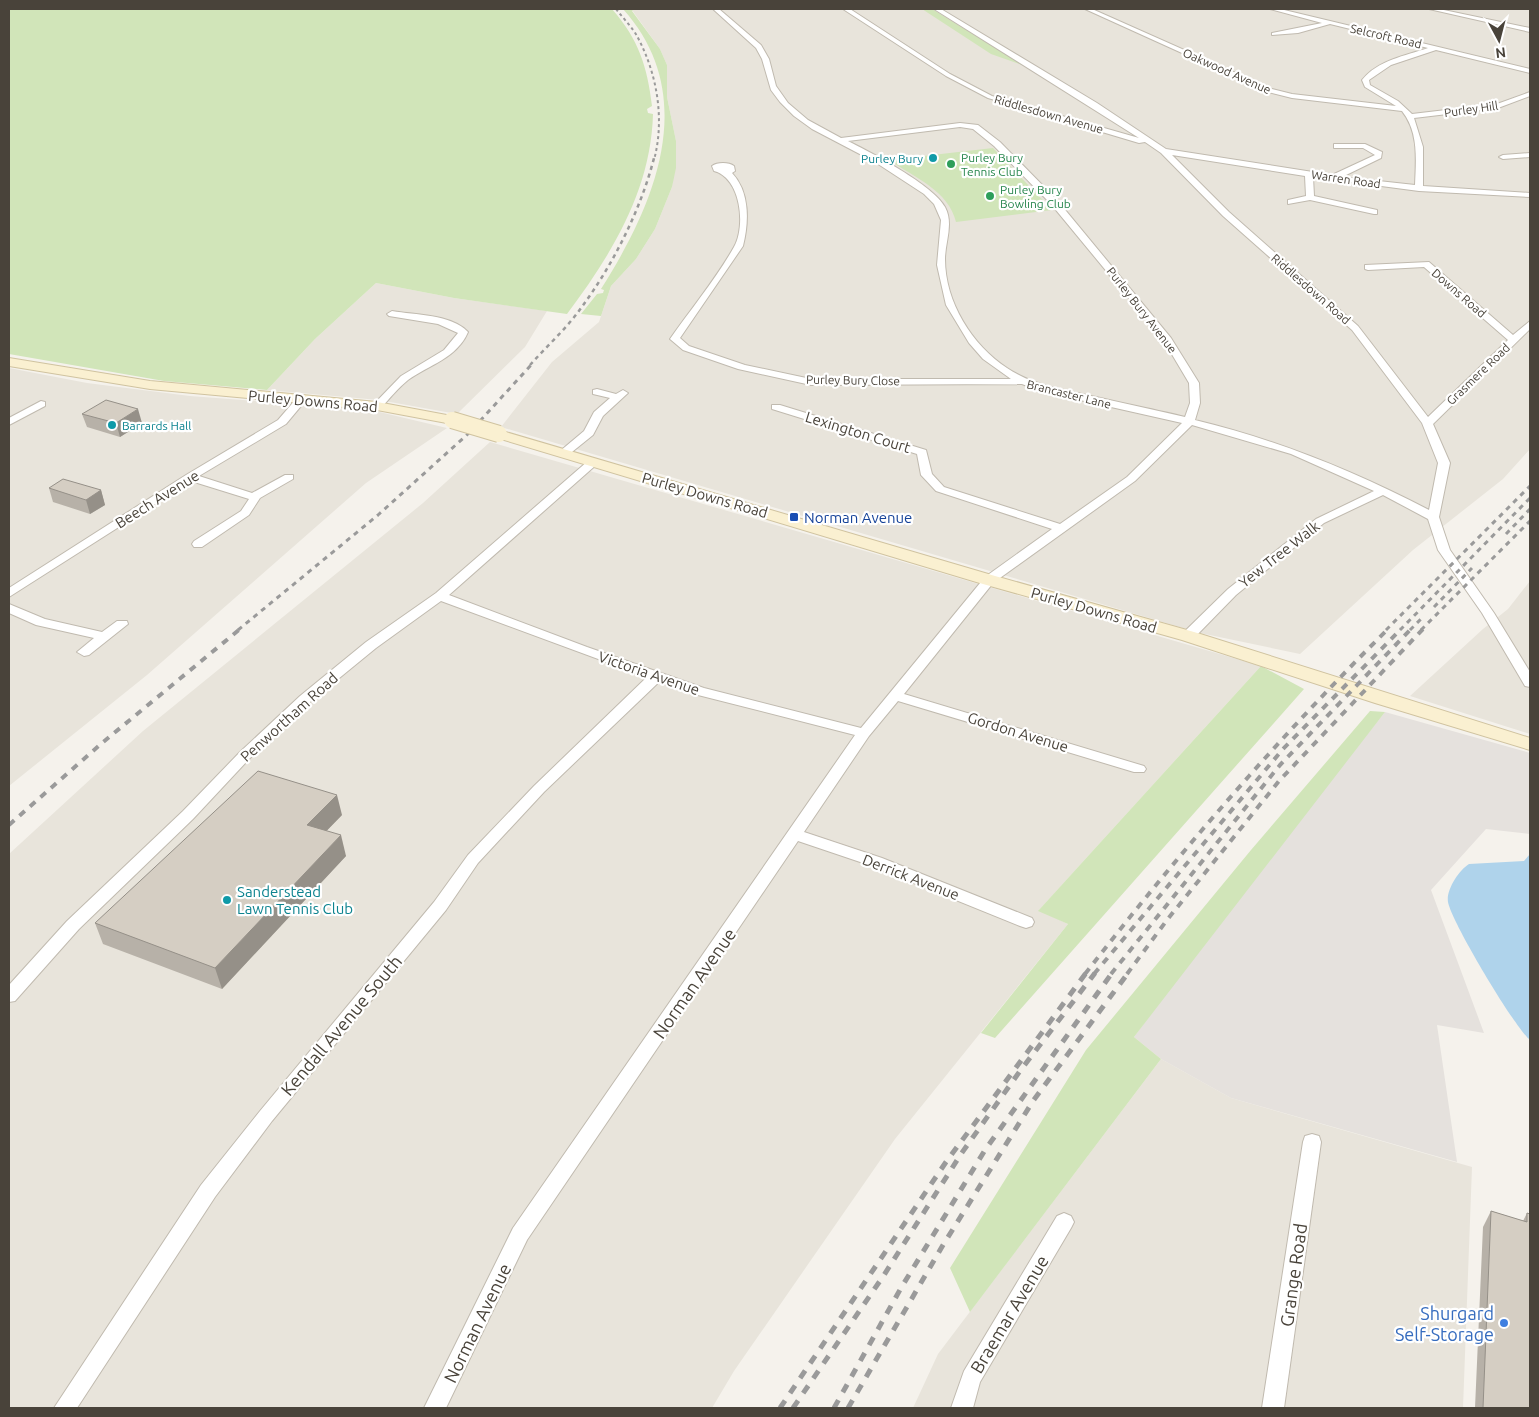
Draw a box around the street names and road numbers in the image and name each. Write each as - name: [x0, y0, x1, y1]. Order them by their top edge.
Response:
- street label: Selcroft Road: [1349, 21, 1423, 51]
- street label: Oakwood Avenue: [1181, 46, 1273, 96]
- street label: Riddlesdown Avenue: [993, 92, 1105, 136]
- street label: Purley Hill: [1443, 99, 1499, 119]
- street label: Warren Road: [1310, 168, 1382, 190]
- street label: Riddlesdown Road: [1269, 251, 1353, 327]
- street label: Purley Bury Avenue: [1105, 265, 1179, 355]
- street label: Downs Road: [1429, 266, 1489, 320]
- street label: Grasmere Road: [1444, 341, 1512, 407]
- street label: Purley Bury Close: [806, 373, 900, 387]
- street label: Brancaster Lane: [1025, 377, 1113, 411]
- street label: Purley Downs Road: [247, 387, 379, 415]
- street label: Lexington Court: [803, 408, 913, 456]
- street label: Beech Avenue: [112, 466, 202, 532]
- street label: Purley Downs Road: [640, 469, 770, 521]
- street label: Yew Tree Walk: [1235, 517, 1323, 591]
- street label: Purley Downs Road: [1029, 584, 1159, 636]
- street label: Victoria Avenue: [596, 648, 702, 698]
- street label: Penwortham Road: [237, 669, 341, 765]
- street label: Gordon Avenue: [966, 709, 1070, 755]
- street label: Derrick Avenue: [860, 851, 962, 903]
- street label: Norman Avenue: [649, 924, 739, 1042]
- street label: Kendall Avenue South: [277, 951, 405, 1099]
- street label: Grange Road: [1276, 1222, 1310, 1328]
- street label: Braemar Avenue: [966, 1252, 1052, 1376]
- street label: Norman Avenue: [440, 1260, 514, 1386]

